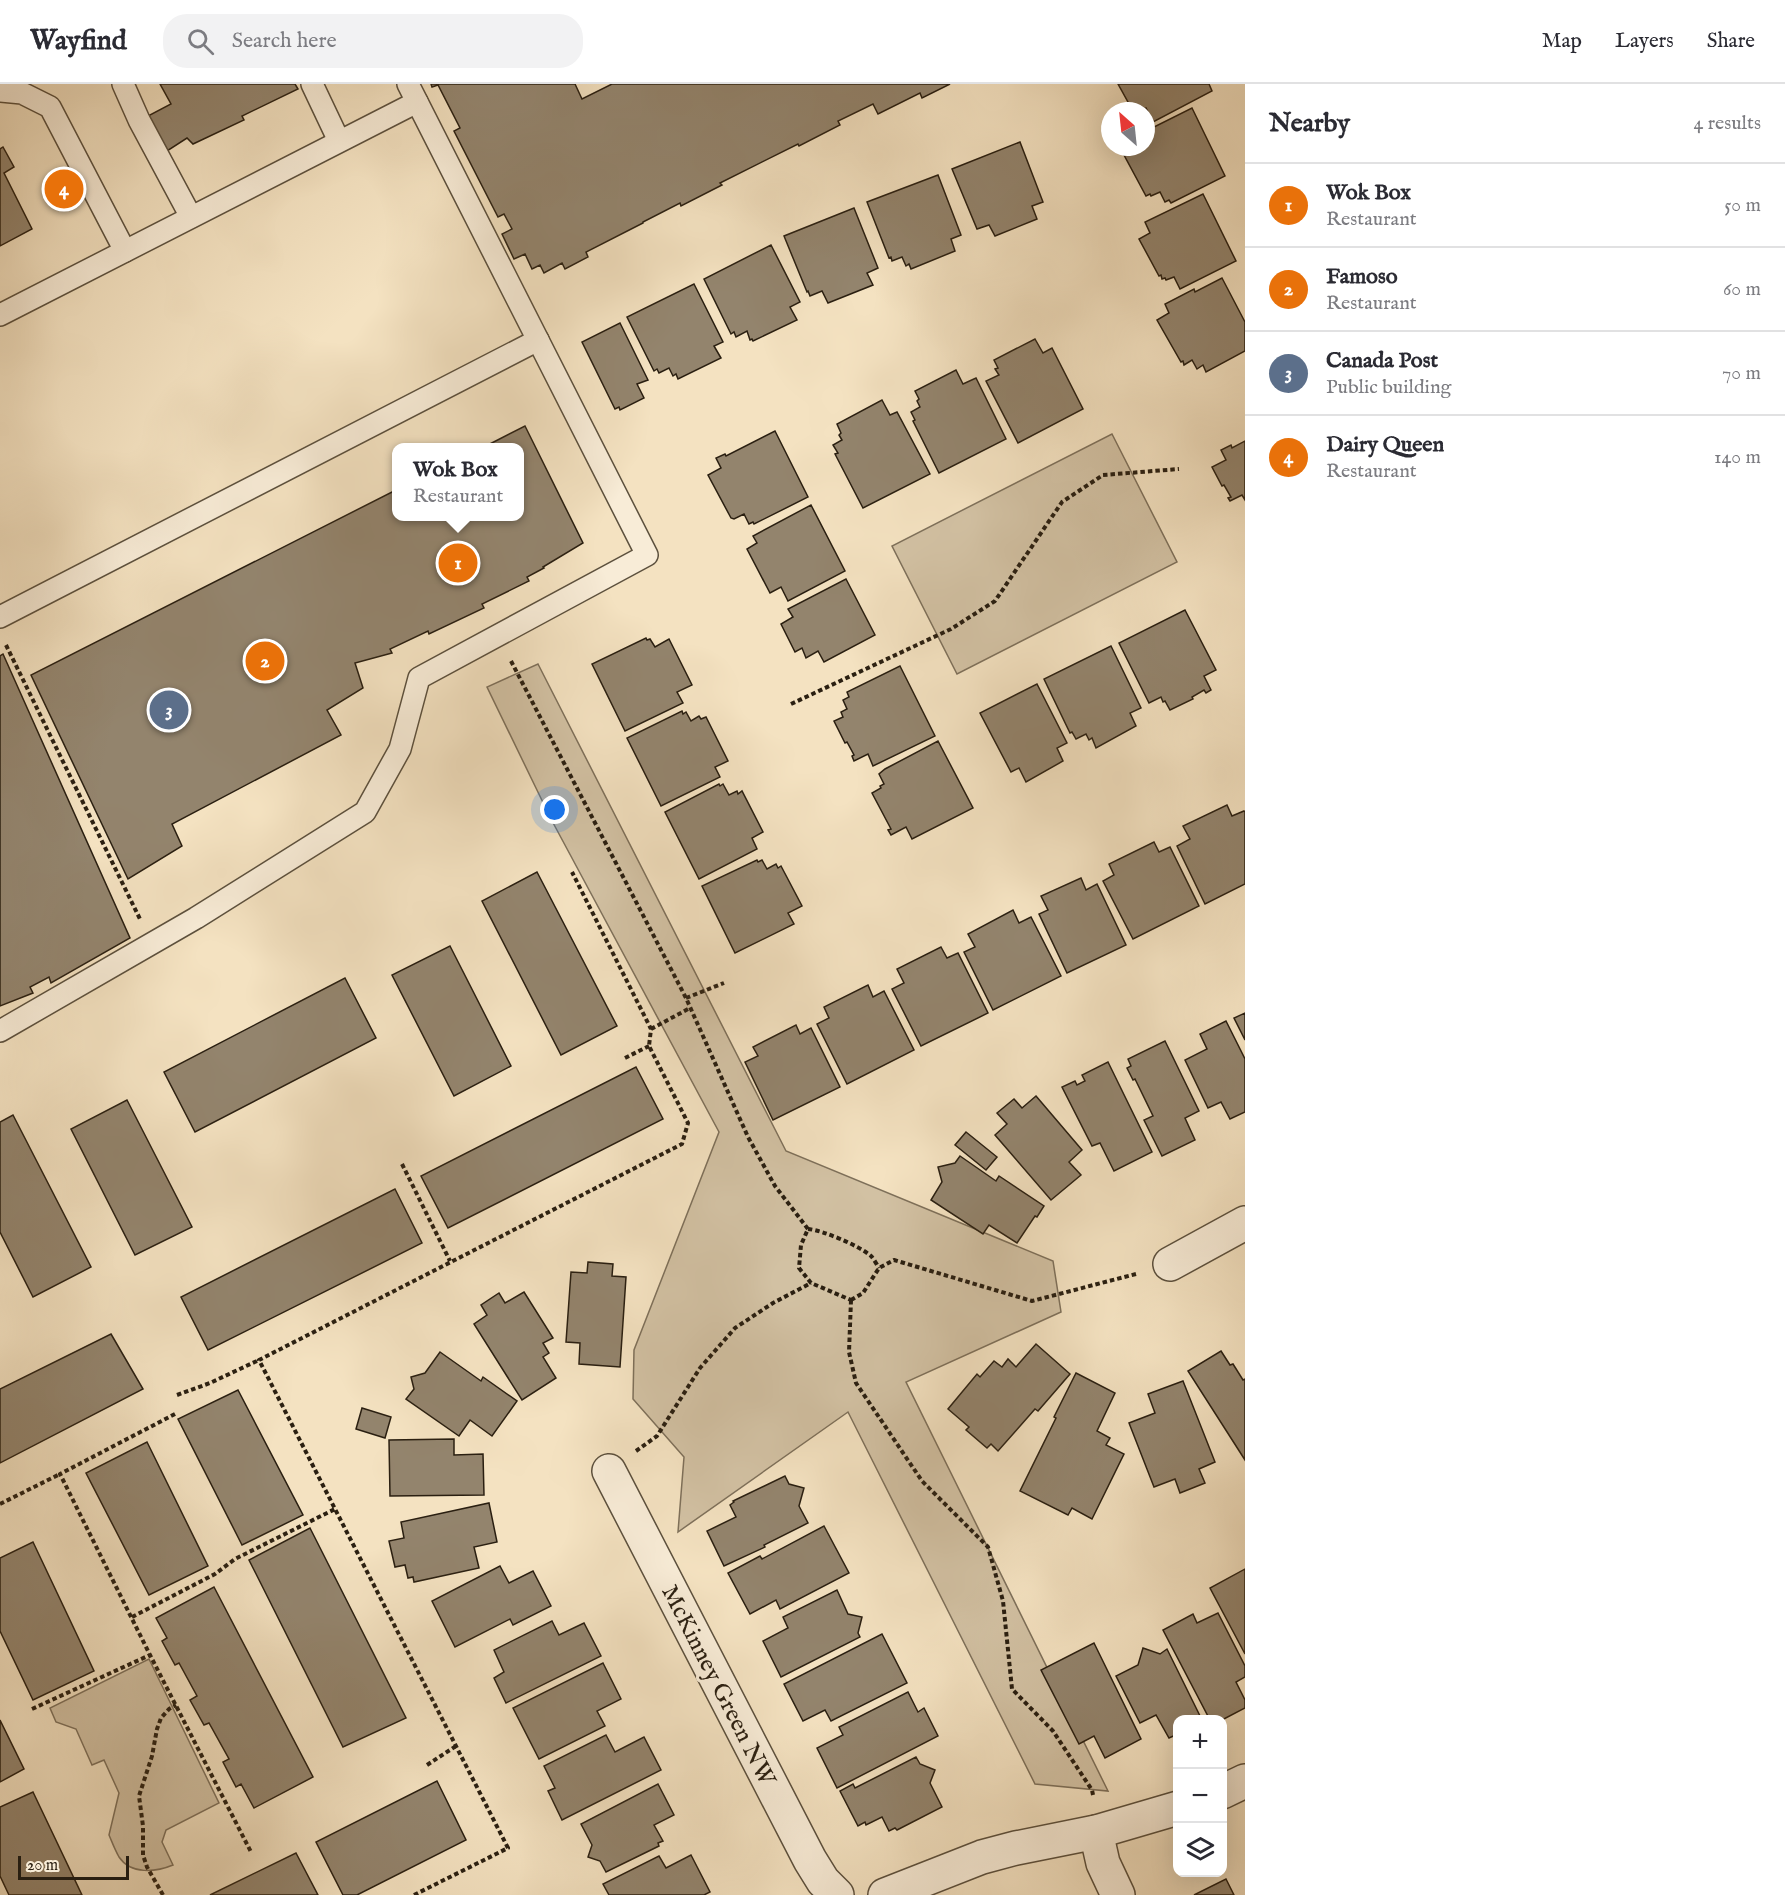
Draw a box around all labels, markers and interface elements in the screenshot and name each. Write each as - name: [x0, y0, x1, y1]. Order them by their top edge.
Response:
- search box: [163, 14, 583, 68]
- text: Wayfind: [30, 24, 127, 59]
- icon: search: [184, 25, 217, 58]
- text: Search here: [232, 27, 337, 55]
- text: Map: [1542, 28, 1582, 55]
- text: Layers: [1615, 28, 1674, 55]
- text: Share: [1707, 28, 1755, 55]
- north arrow: [1101, 102, 1155, 156]
- text: Nearby: [1269, 107, 1350, 140]
- text: 4 results: [1694, 111, 1761, 136]
- pin: 4: [44, 166, 84, 212]
- text: Wok Box: [1326, 179, 1411, 207]
- text: 1: [1285, 193, 1292, 218]
- text: 50 m: [1724, 193, 1761, 218]
- text: Restaurant: [1326, 207, 1417, 232]
- text: Famoso: [1326, 263, 1398, 291]
- text: 2: [1284, 277, 1293, 302]
- text: 60 m: [1723, 277, 1761, 302]
- text: Restaurant: [1326, 291, 1417, 316]
- text: Canada Post: [1326, 347, 1438, 375]
- text: 3: [1285, 361, 1292, 386]
- text: 70 m: [1722, 361, 1761, 386]
- text: Public building: [1326, 375, 1451, 400]
- text: Dairy Queen: [1326, 431, 1444, 459]
- popup: [392, 443, 524, 521]
- text: 4: [1284, 445, 1293, 470]
- text: 140 m: [1714, 445, 1761, 470]
- text: Wok Box: [413, 456, 498, 484]
- text: Restaurant: [1326, 459, 1417, 484]
- text: Restaurant: [413, 484, 503, 509]
- pin: 1: [438, 540, 478, 586]
- pin: 2: [246, 638, 284, 684]
- pin: 3: [150, 688, 188, 732]
- your location: [540, 795, 569, 824]
- street label: McKinney Green NW: [654, 1580, 782, 1792]
- map controls: [1173, 1715, 1227, 1877]
- button: +: [1173, 1715, 1227, 1769]
- button: −: [1173, 1769, 1227, 1823]
- button: layers: [1173, 1823, 1227, 1877]
- scale bar: [18, 1853, 129, 1880]
- text: 20 m: [27, 1856, 58, 1876]

